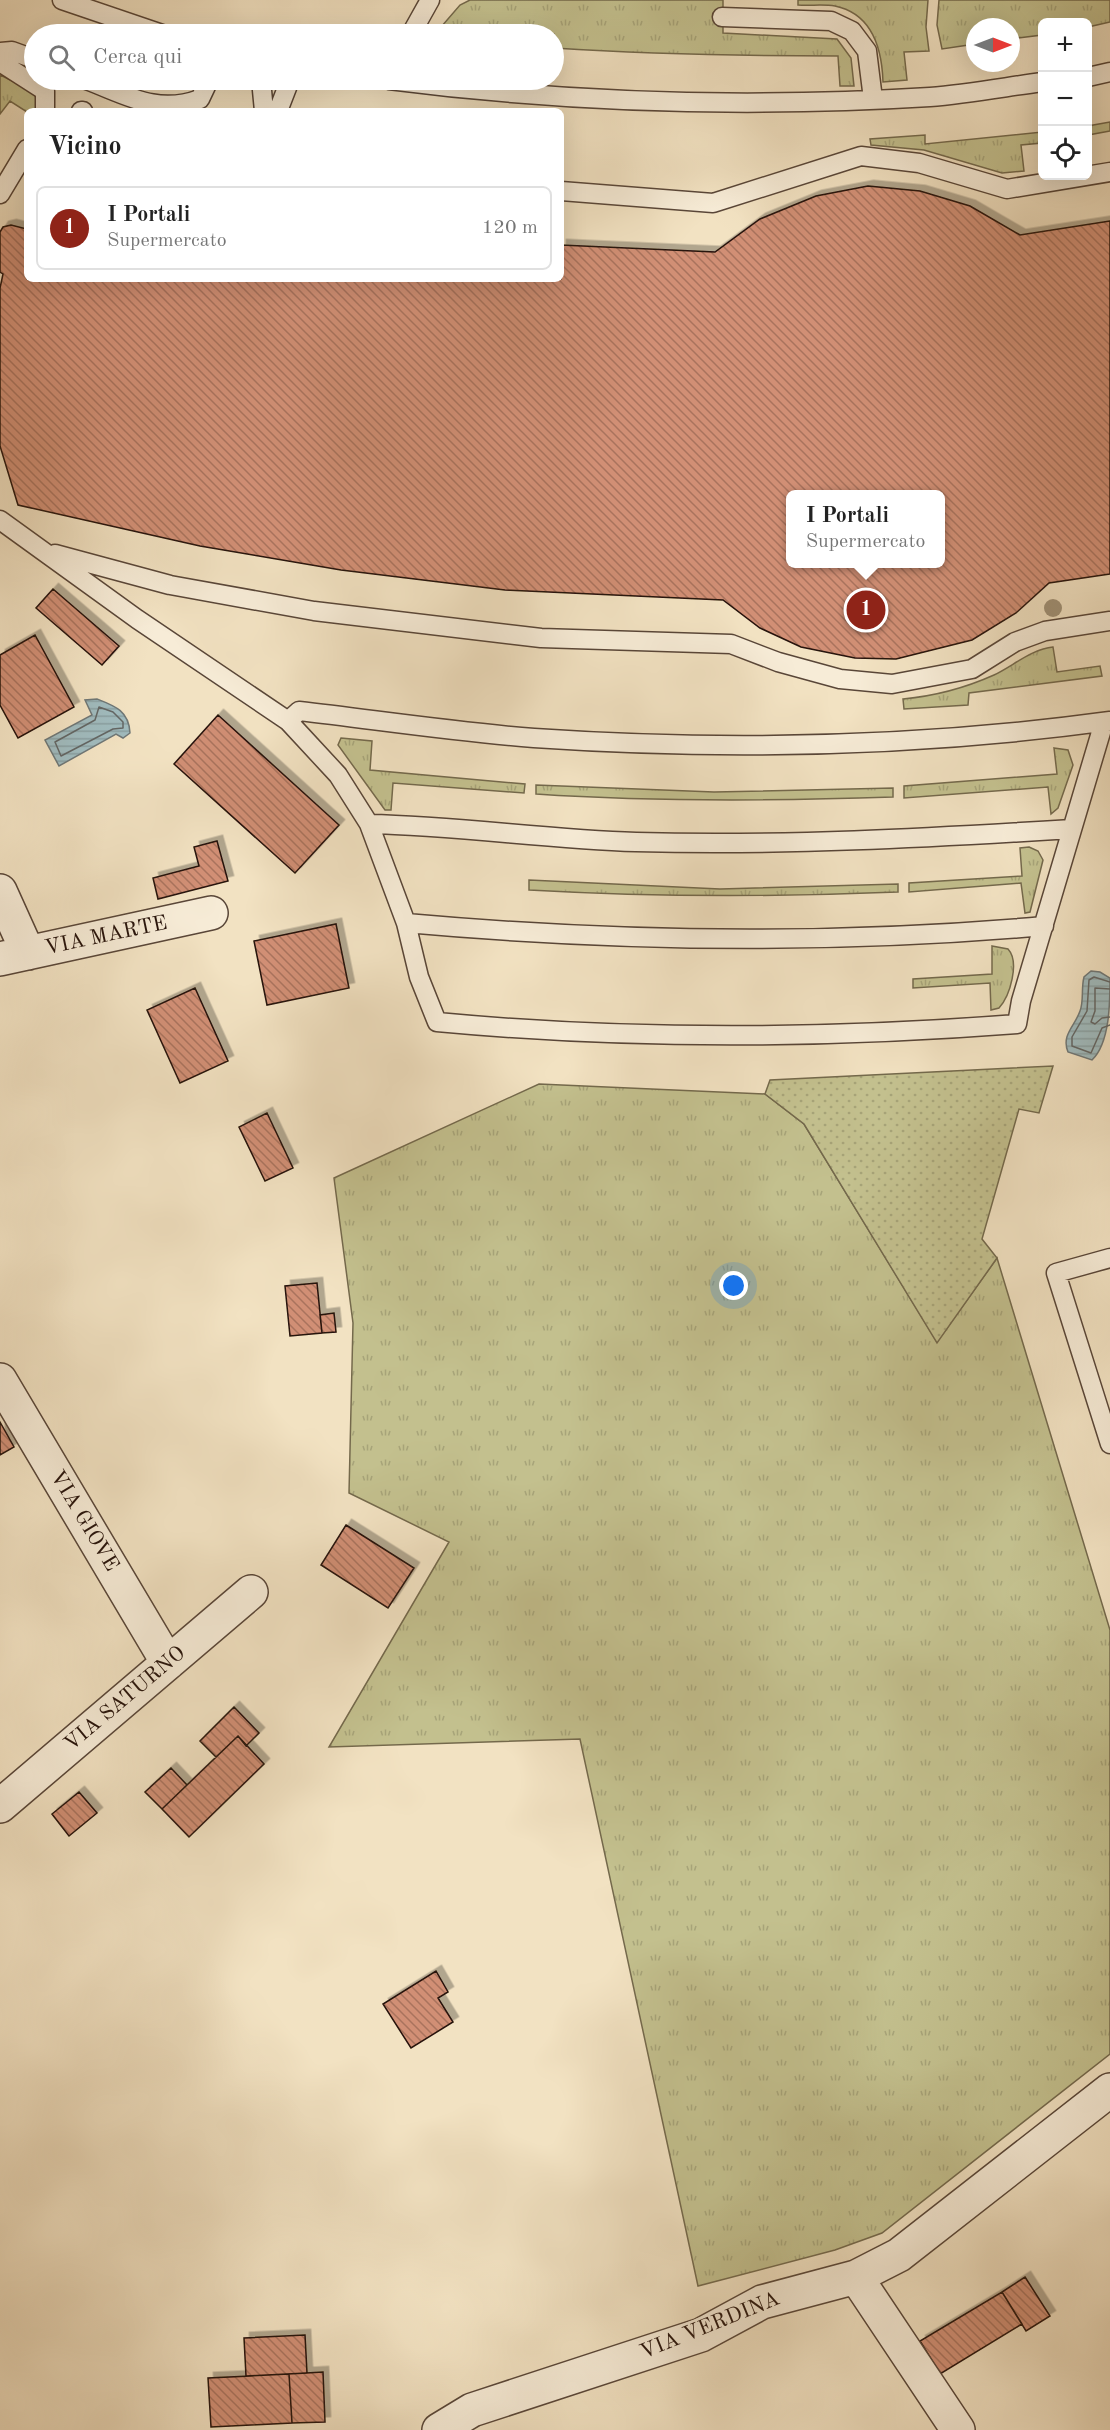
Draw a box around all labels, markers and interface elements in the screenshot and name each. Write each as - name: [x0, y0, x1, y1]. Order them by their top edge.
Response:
- north arrow: [966, 18, 1020, 72]
- map controls: [1038, 18, 1092, 180]
- button: +: [1038, 18, 1092, 72]
- search box: [24, 24, 564, 90]
- icon: search: [45, 41, 78, 74]
- text: Cerca qui: [93, 46, 182, 68]
- button: −: [1038, 72, 1092, 126]
- button: locate: [1038, 126, 1092, 180]
- text: Vicino: [48, 134, 122, 160]
- text: I Portali: [107, 204, 190, 226]
- text: 1: [64, 218, 75, 238]
- text: 120 m: [482, 218, 538, 238]
- text: Supermercato: [107, 231, 227, 251]
- popup: [786, 490, 945, 568]
- text: I Portali: [806, 505, 889, 527]
- text: Supermercato: [806, 532, 925, 552]
- pin: 1: [846, 588, 886, 632]
- street label: VIA MARTE: [43, 913, 169, 959]
- your location: [719, 1271, 748, 1300]
- street label: VIA GIOVE: [46, 1467, 122, 1575]
- street label: VIA SATURNO: [61, 1643, 189, 1755]
- street label: VIA VERDINA: [637, 2288, 783, 2364]

